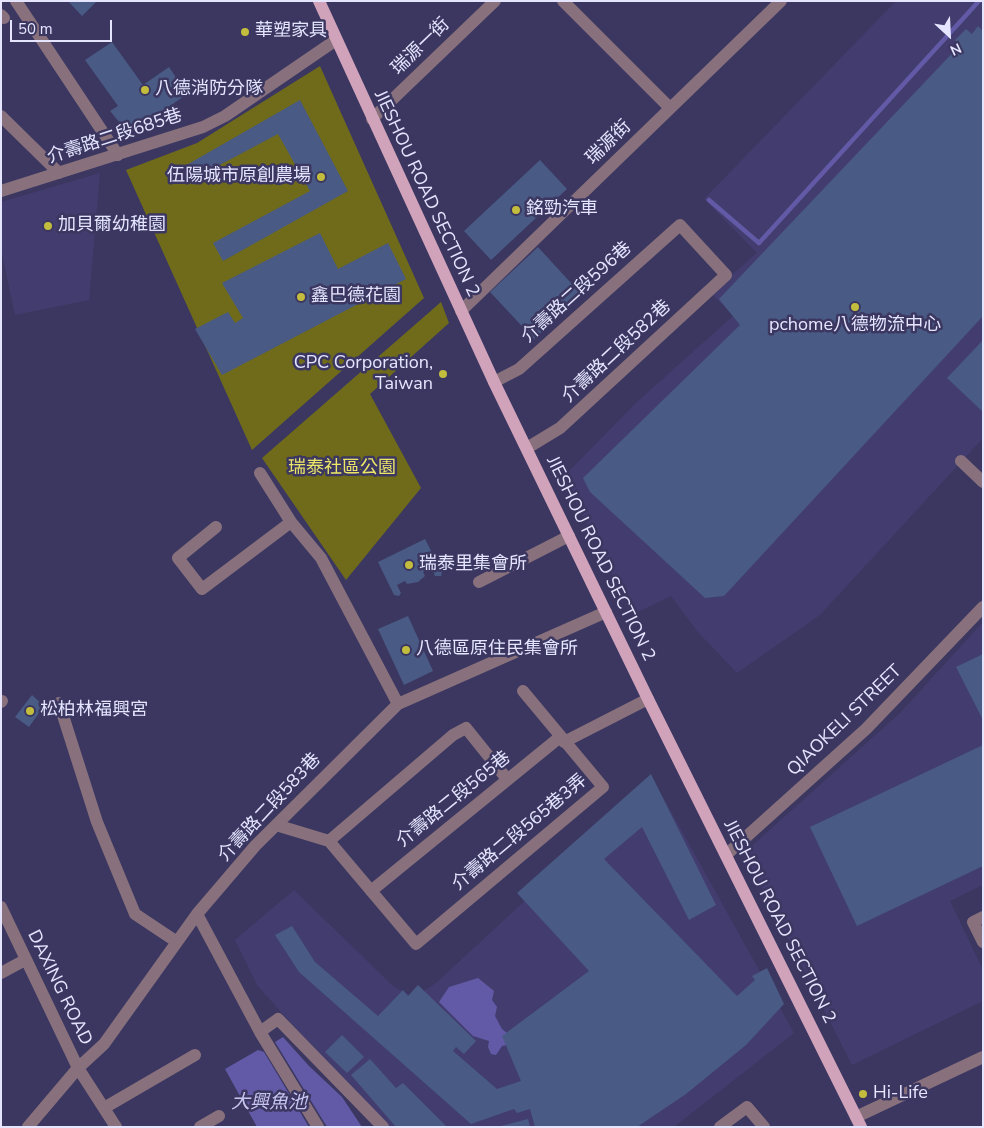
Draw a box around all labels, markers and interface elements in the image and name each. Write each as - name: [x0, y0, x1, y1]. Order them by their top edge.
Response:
- scale bar: [12, 10, 115, 42]
- north arrow: [924, 10, 974, 60]
- street label: 瑞源一街: [388, 14, 454, 80]
- text: 50 m: [18, 19, 53, 39]
- place label: 華塑家具: [255, 21, 327, 43]
- marker: 華塑家具: [239, 26, 251, 38]
- text: N: [947, 38, 964, 60]
- place label: 八德消防分隊: [155, 79, 263, 101]
- marker: 八德消防分隊: [139, 84, 151, 96]
- street label: JIESHOU ROAD SECTION 2: [369, 87, 483, 301]
- street label: 介壽路二段685巷: [45, 105, 185, 169]
- street label: 瑞源街: [582, 116, 636, 170]
- place label: 伍陽城市原創農場: [167, 166, 311, 188]
- marker: 伍陽城市原創農場: [315, 171, 327, 183]
- place label: 銘勁汽車: [526, 199, 598, 221]
- marker: 銘勁汽車: [510, 204, 522, 216]
- place label: 加貝爾幼稚園: [58, 215, 166, 237]
- marker: 加貝爾幼稚園: [42, 220, 54, 232]
- street label: 介壽路二段596巷: [518, 238, 636, 348]
- place label: 鑫巴德花園: [311, 286, 401, 308]
- marker: 鑫巴德花園: [295, 291, 307, 303]
- street label: 介壽路二段582巷: [558, 296, 676, 408]
- marker: pchome八德物流中心: [849, 301, 861, 313]
- place label: pchome八德物流中心: [769, 315, 941, 337]
- place label: CPC Corporation, Taiwan: [294, 353, 433, 396]
- marker: CPC Corporation, Taiwan: [437, 368, 449, 380]
- street label: JIESHOU ROAD SECTION 2: [541, 453, 659, 665]
- park label: 瑞泰社區公園: [288, 458, 396, 480]
- place label: 瑞泰里集會所: [419, 554, 527, 576]
- marker: 瑞泰里集會所: [403, 559, 415, 571]
- place label: 八德區原住民集會所: [416, 639, 578, 661]
- marker: 八德區原住民集會所: [400, 644, 412, 656]
- street label: QIAOKELI STREET: [783, 661, 907, 781]
- place label: 松柏林福興宮: [40, 700, 148, 722]
- marker: 松柏林福興宮: [24, 705, 36, 717]
- street label: 介壽路二段565巷: [393, 747, 515, 853]
- street label: 介壽路二段583巷: [214, 749, 326, 867]
- street label: 介壽路二段565巷3弄: [448, 770, 592, 896]
- street label: JIESHOU ROAD SECTION 2: [718, 817, 840, 1027]
- street label: DAXING ROAD: [22, 927, 96, 1049]
- place label: Hi-Life: [873, 1083, 928, 1105]
- marker: Hi-Life: [857, 1088, 869, 1100]
- water label: 大興魚池: [231, 1092, 307, 1114]

